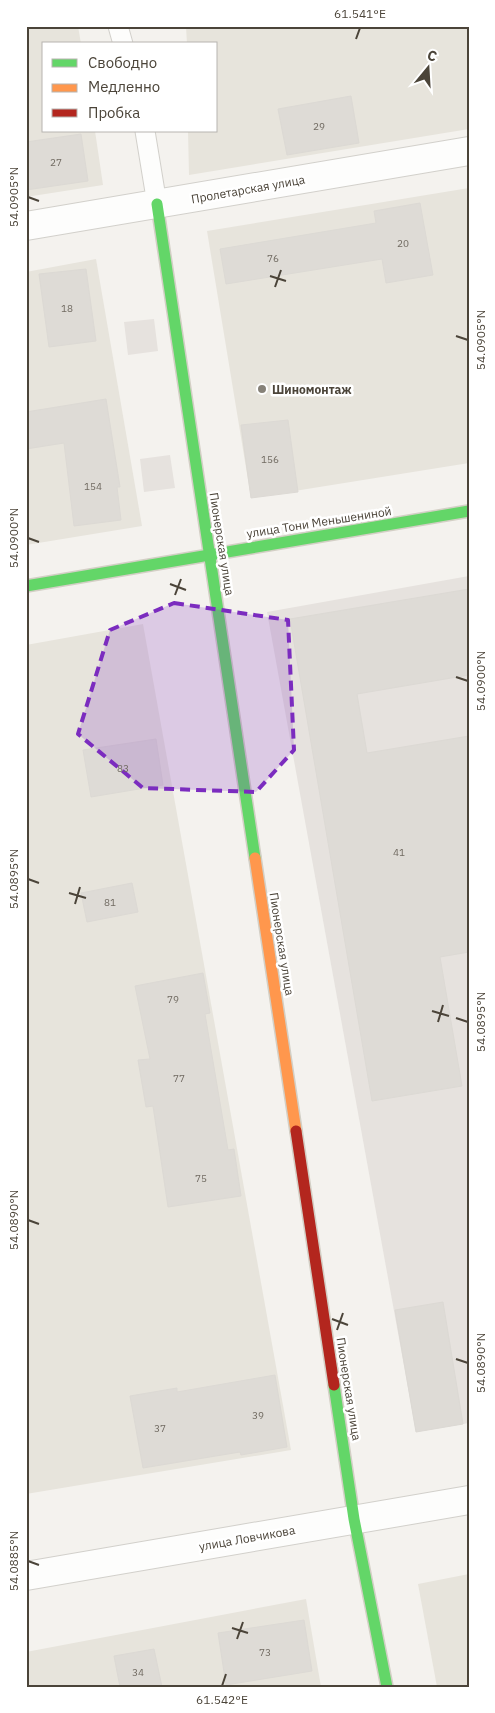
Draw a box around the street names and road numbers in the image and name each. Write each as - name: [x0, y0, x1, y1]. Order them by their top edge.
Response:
- street label: Пролетарская улица: [190, 171, 307, 206]
- street label: Пионерская улица: [206, 491, 238, 597]
- street label: улица Тони Меньшениной: [245, 503, 393, 541]
- street label: Пионерская улица: [266, 891, 298, 997]
- street label: Пионерская улица: [333, 1336, 365, 1442]
- street label: улица Ловчикова: [198, 1522, 297, 1554]

